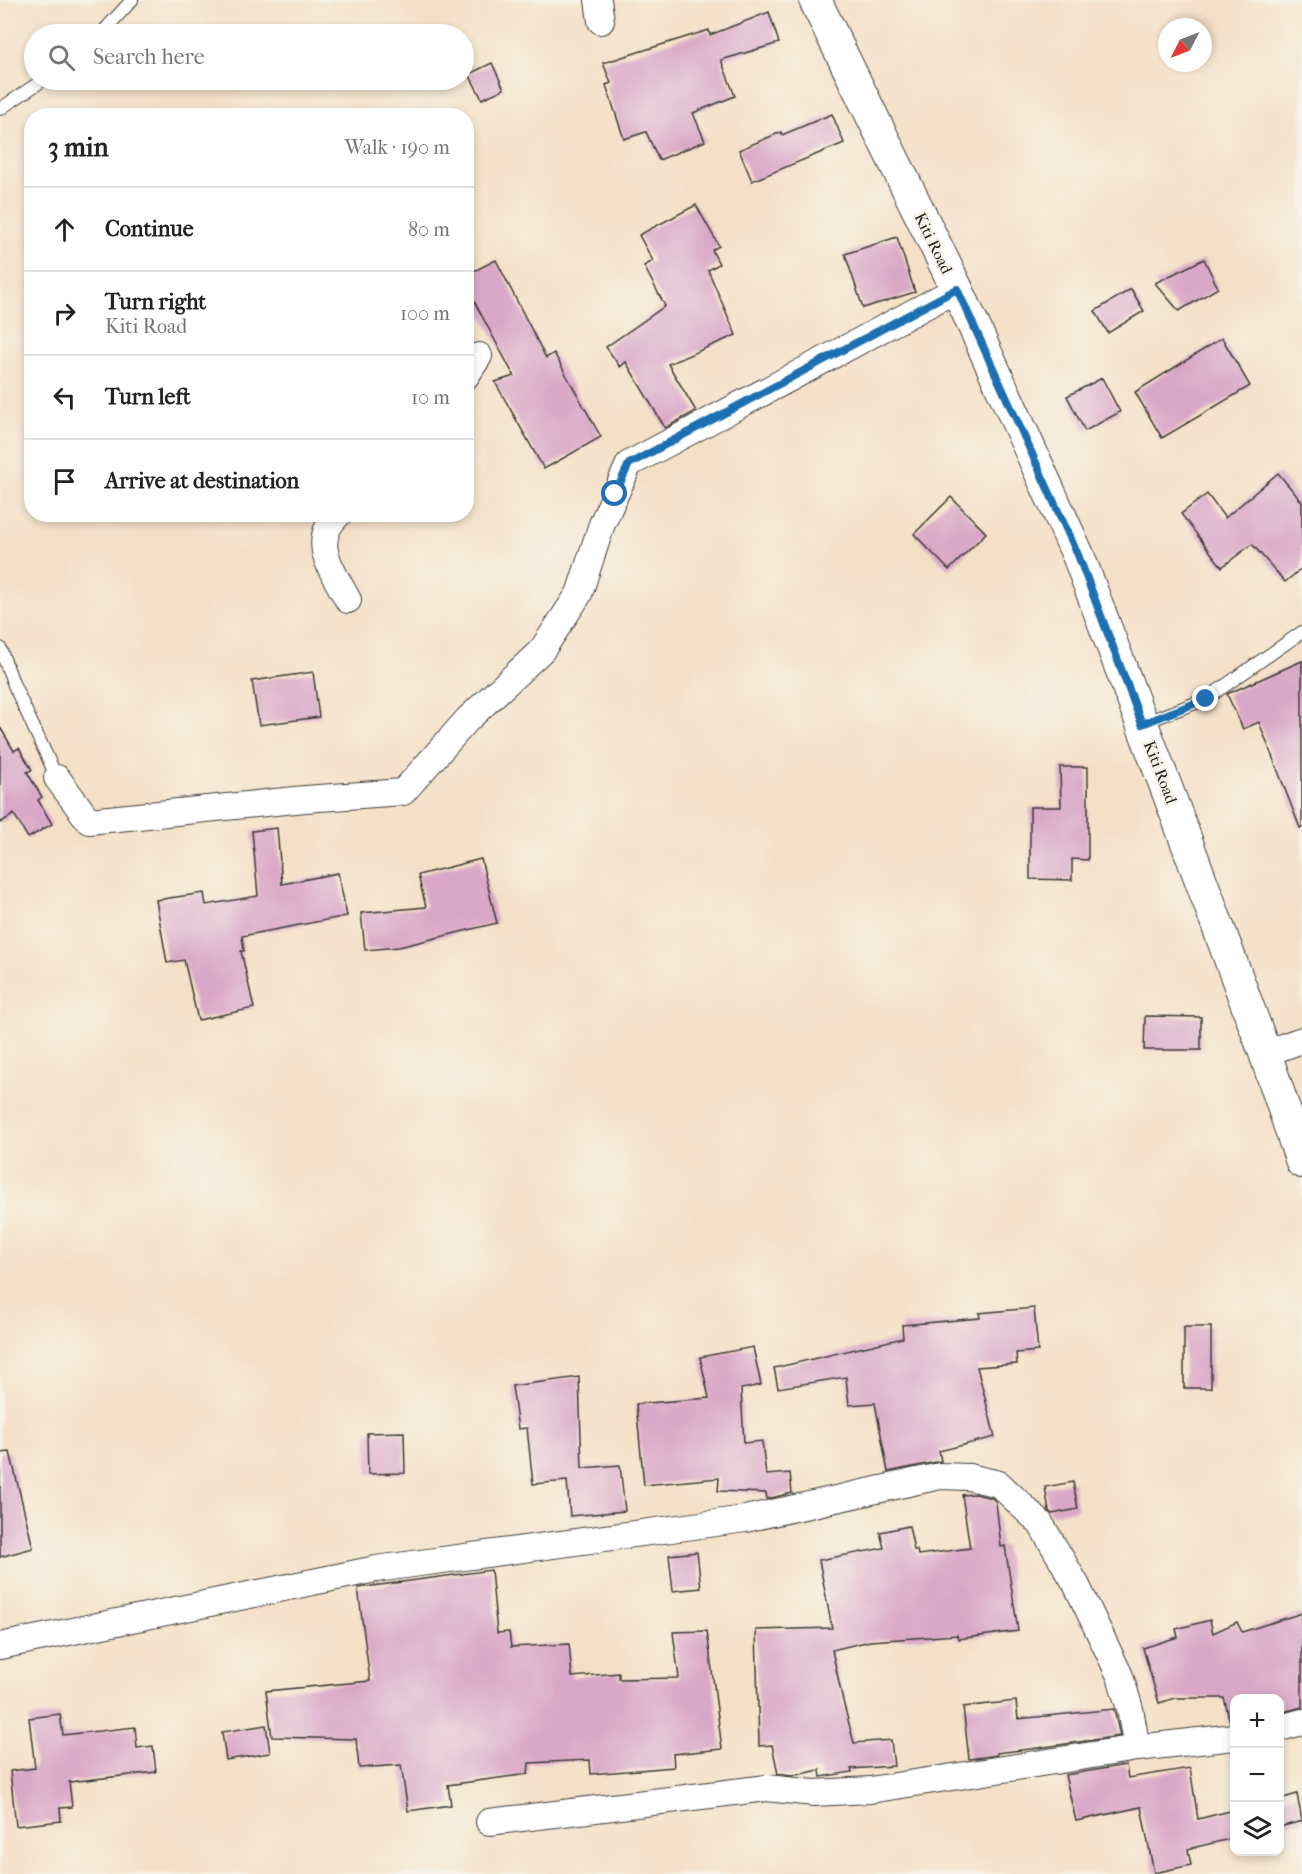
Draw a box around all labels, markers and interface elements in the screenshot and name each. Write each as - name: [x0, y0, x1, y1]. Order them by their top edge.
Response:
- north arrow: [1158, 18, 1212, 72]
- search box: [24, 24, 474, 90]
- icon: search: [45, 41, 78, 74]
- text: Search here: [93, 44, 205, 70]
- text: 3 min: [48, 132, 109, 163]
- text: Walk · 190 m: [344, 136, 450, 159]
- street label: Kiti Road: [911, 210, 957, 277]
- icon: ahead: [48, 213, 81, 246]
- text: Continue: [105, 216, 194, 242]
- text: 80 m: [408, 218, 450, 241]
- text: Turn right: [105, 289, 206, 315]
- icon: right: [48, 297, 81, 330]
- text: 100 m: [400, 302, 450, 325]
- text: Kiti Road: [105, 315, 187, 338]
- icon: left: [48, 381, 81, 414]
- text: Turn left: [105, 384, 191, 410]
- text: 10 m: [411, 386, 450, 409]
- icon: arrive: [48, 465, 81, 498]
- text: Arrive at destination: [105, 468, 299, 494]
- route start: [601, 480, 627, 506]
- route end: [1192, 685, 1218, 711]
- street label: Kiti Road: [1140, 738, 1181, 807]
- map controls: [1230, 1694, 1284, 1856]
- button: +: [1230, 1694, 1284, 1748]
- button: −: [1230, 1748, 1284, 1802]
- button: layers: [1230, 1802, 1284, 1856]

